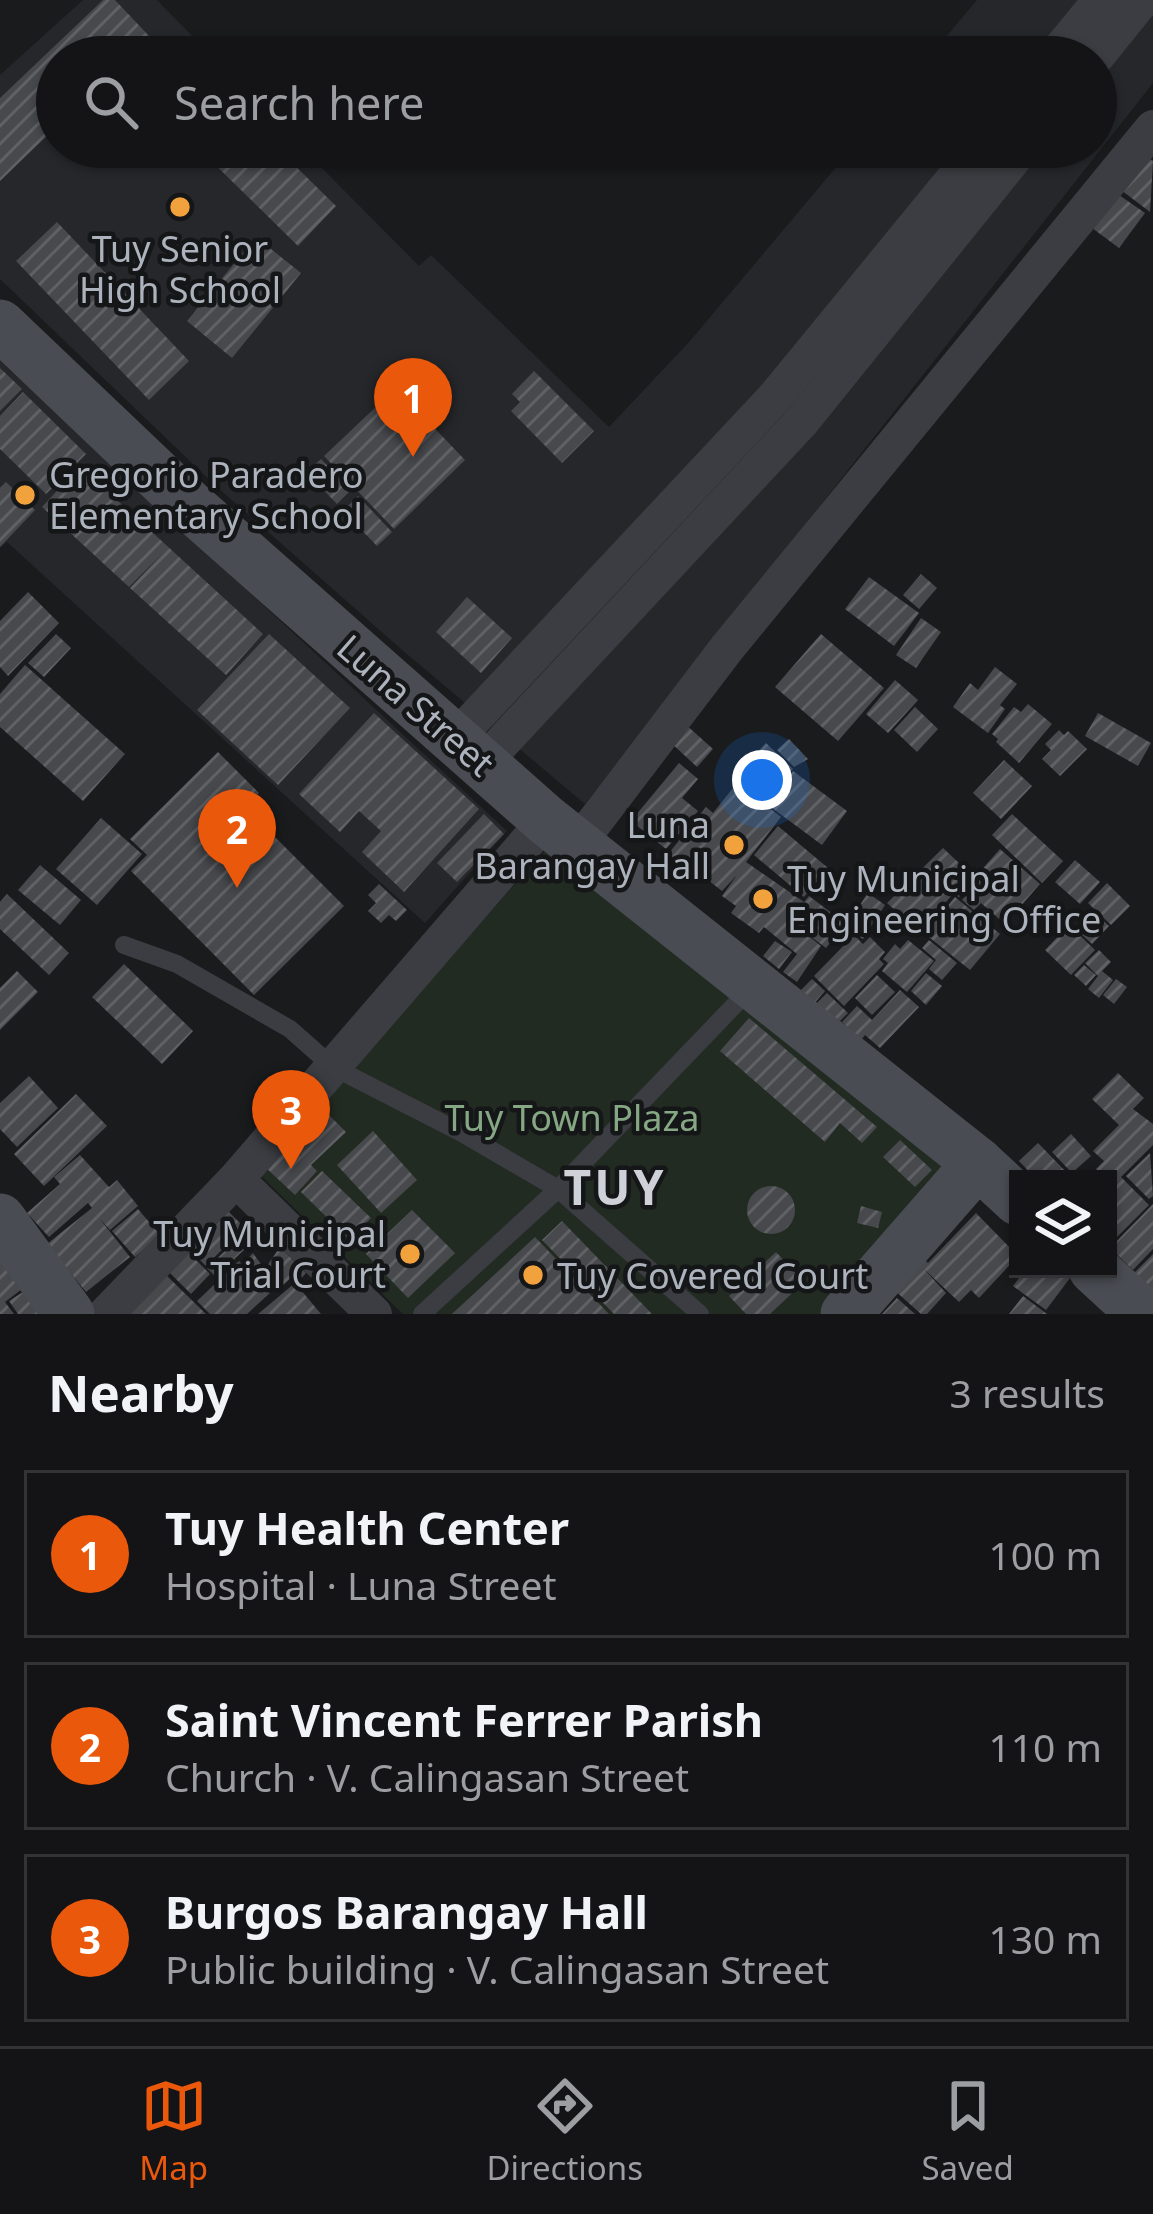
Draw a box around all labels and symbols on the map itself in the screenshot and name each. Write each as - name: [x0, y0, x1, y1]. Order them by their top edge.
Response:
- marker: Tuy Senior High School: [167, 194, 193, 220]
- place label: Tuy Senior High School: [79, 224, 281, 314]
- pin: 1: [374, 358, 452, 457]
- place label: Gregorio Paradero Elementary School: [49, 450, 364, 540]
- marker: Gregorio Paradero Elementary School: [12, 482, 38, 508]
- street label: Luna Street: [327, 623, 505, 787]
- your location: [732, 750, 792, 810]
- pin: 2: [198, 789, 276, 888]
- place label: Luna Barangay Hall: [474, 800, 710, 890]
- marker: Luna Barangay Hall: [721, 832, 747, 858]
- place label: Tuy Municipal Engineering Office: [787, 854, 1101, 944]
- marker: Tuy Municipal Engineering Office: [750, 886, 776, 912]
- pin: 3: [252, 1070, 330, 1169]
- park label: Tuy Town Plaza: [444, 1093, 700, 1142]
- district label: TUY: [563, 1154, 667, 1219]
- place label: Tuy Municipal Trial Court: [153, 1209, 386, 1299]
- marker: Tuy Municipal Trial Court: [397, 1241, 423, 1267]
- place label: Tuy Covered Court: [557, 1251, 868, 1300]
- marker: Tuy Covered Court: [520, 1262, 546, 1288]

